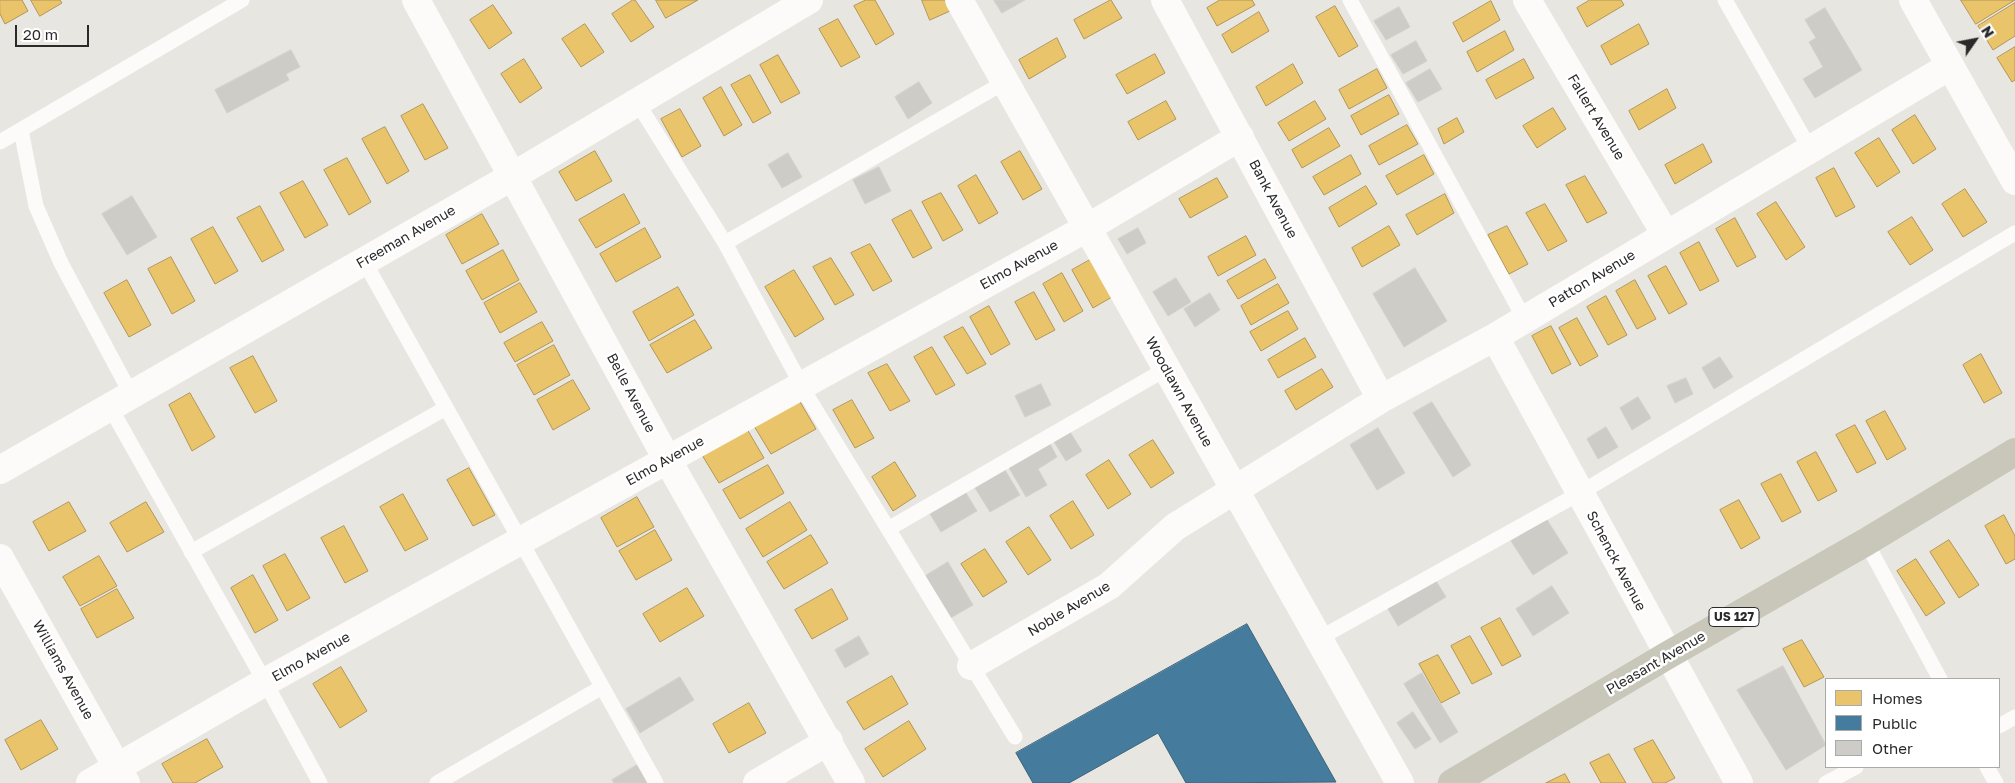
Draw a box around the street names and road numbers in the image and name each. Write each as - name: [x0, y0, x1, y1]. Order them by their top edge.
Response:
- street label: Fallert Avenue: [1564, 71, 1628, 163]
- street label: Bank Avenue: [1245, 157, 1301, 241]
- street label: Freeman Avenue: [353, 202, 459, 272]
- street label: Elmo Avenue: [977, 237, 1061, 293]
- street label: Patton Avenue: [1546, 247, 1638, 311]
- street label: Woodlawn Avenue: [1142, 334, 1216, 450]
- street label: Belle Avenue: [603, 350, 659, 436]
- street label: Elmo Avenue: [623, 433, 707, 489]
- street label: Schenck Avenue: [1583, 508, 1649, 614]
- street label: Noble Avenue: [1025, 578, 1113, 640]
- road number: US 127: [1709, 608, 1759, 626]
- street label: Williams Avenue: [29, 618, 97, 722]
- street label: Pleasant Avenue: [1603, 628, 1709, 698]
- street label: Elmo Avenue: [269, 629, 353, 685]

